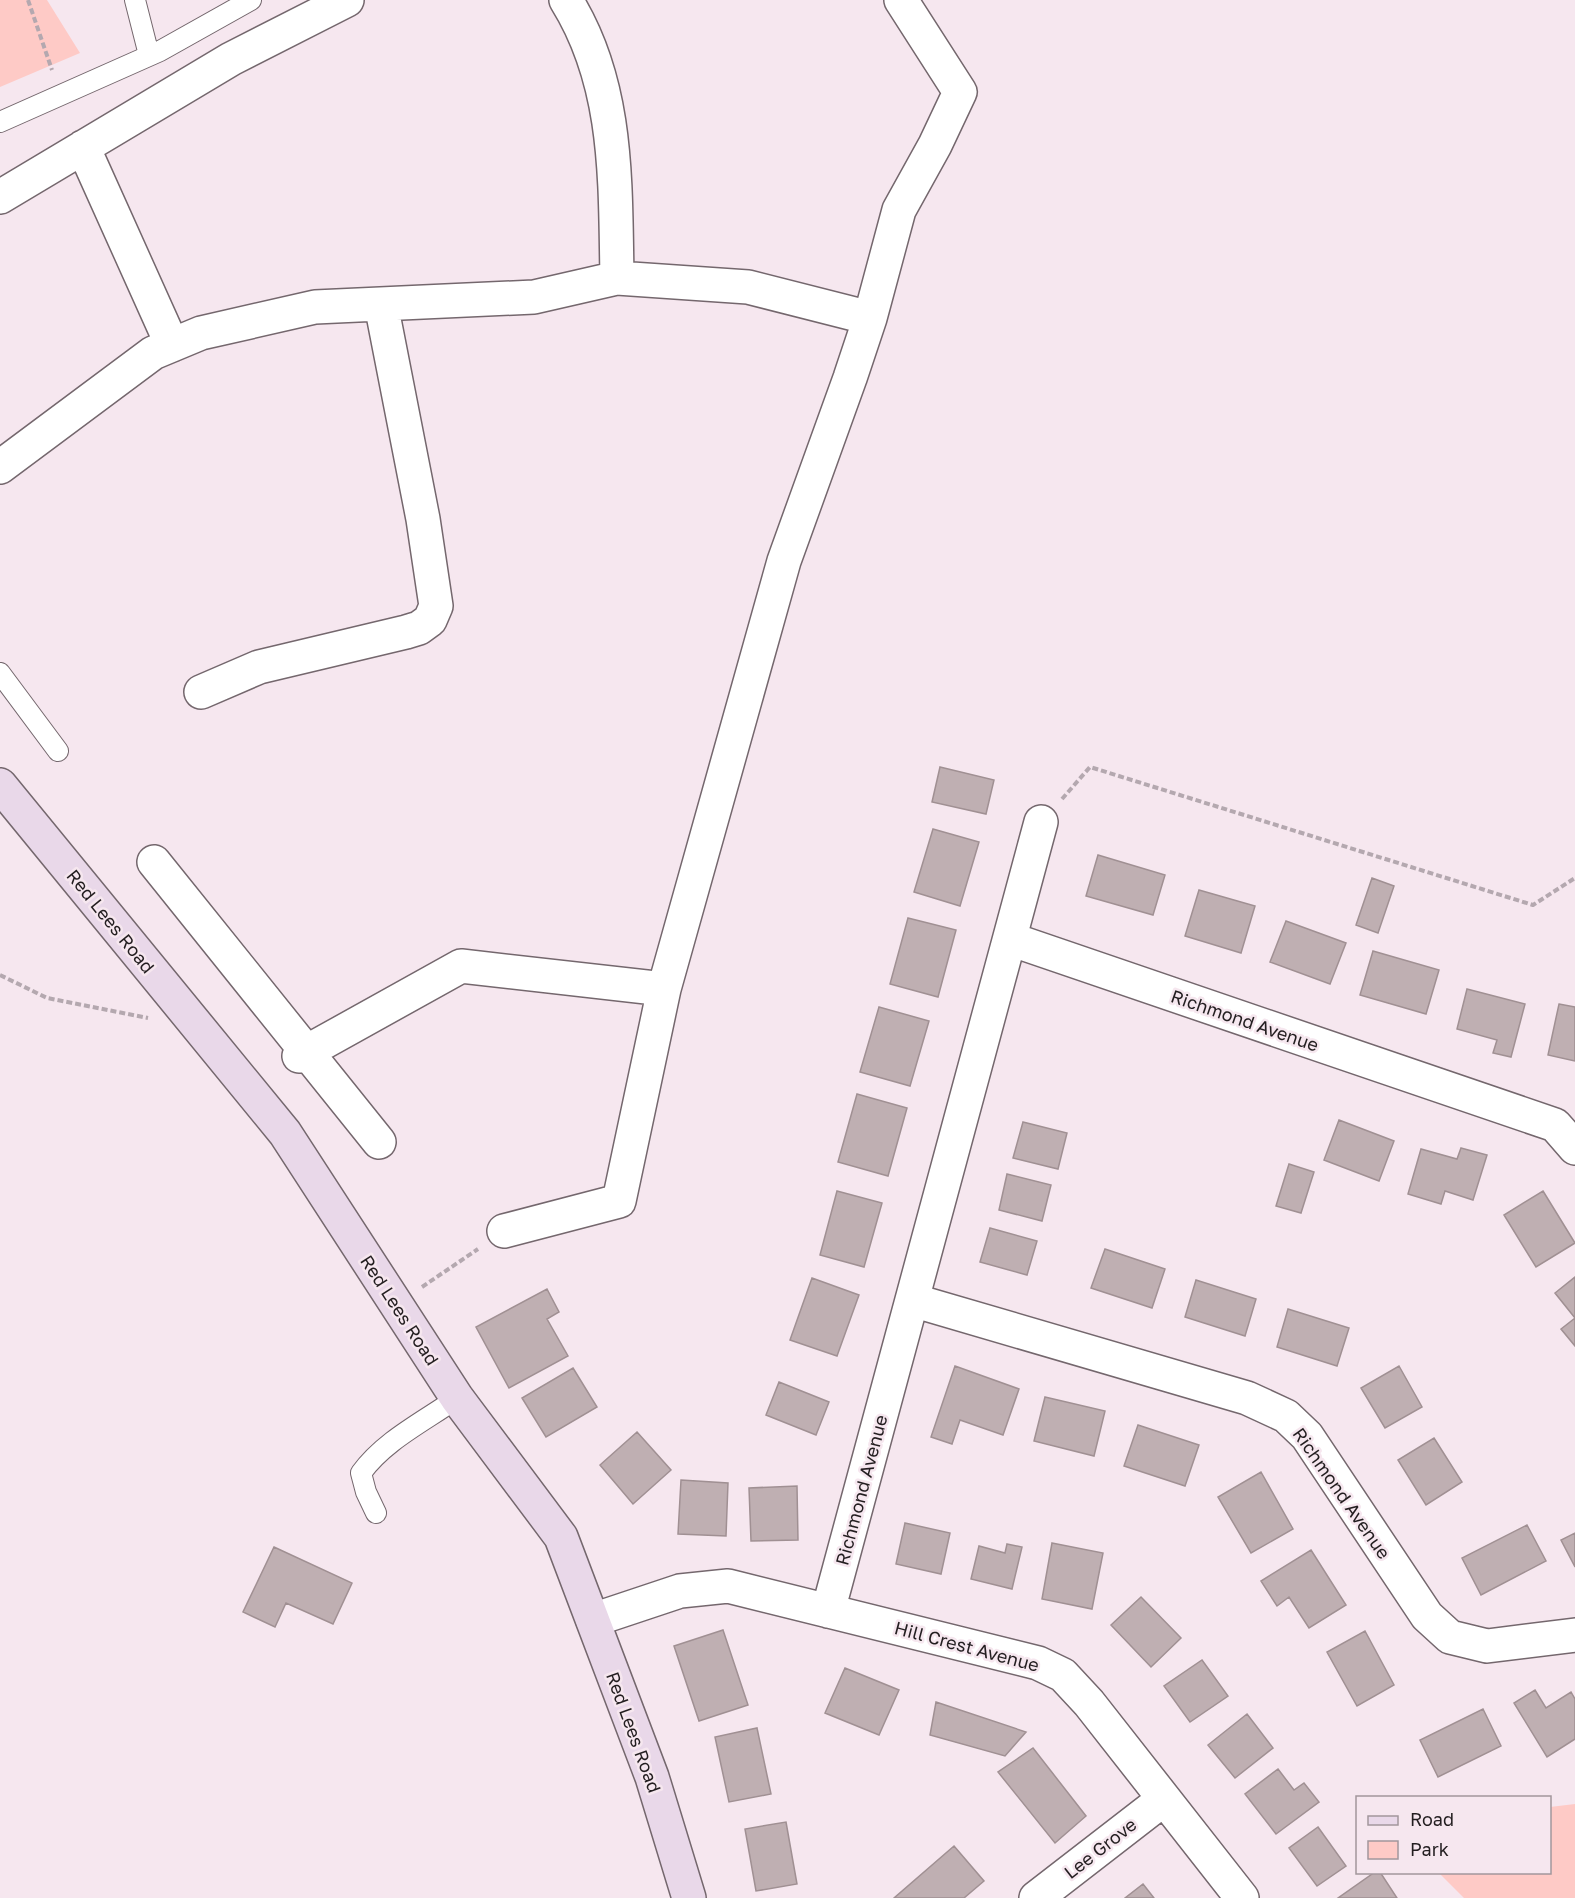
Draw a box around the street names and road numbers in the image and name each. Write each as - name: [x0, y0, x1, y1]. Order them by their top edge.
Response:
- street label: Red Lees Road: [62, 865, 160, 977]
- street label: Richmond Avenue: [1168, 984, 1322, 1056]
- street label: Red Lees Road: [356, 1251, 444, 1369]
- street label: Richmond Avenue: [830, 1412, 892, 1568]
- street label: Richmond Avenue: [1289, 1423, 1395, 1563]
- street label: Hill Crest Avenue: [892, 1616, 1042, 1676]
- street label: Red Lees Road: [602, 1668, 666, 1796]
- street label: Lee Grove: [1060, 1813, 1140, 1883]

